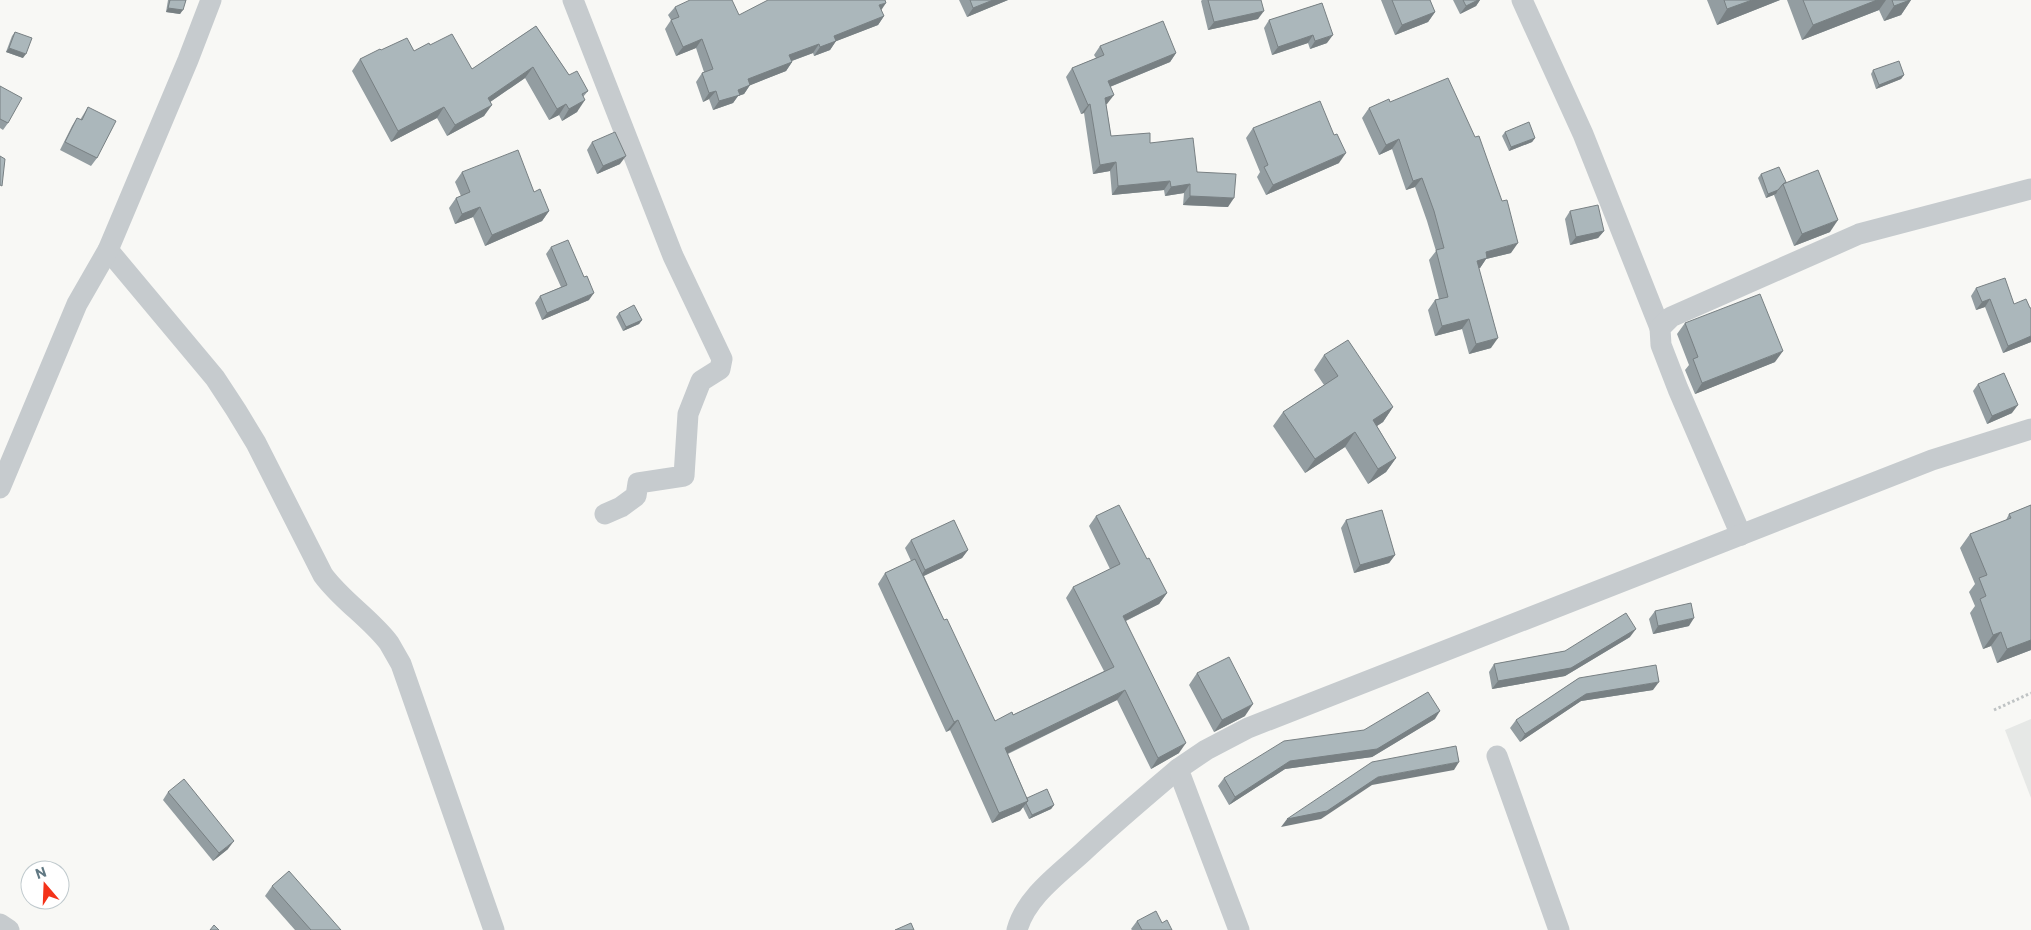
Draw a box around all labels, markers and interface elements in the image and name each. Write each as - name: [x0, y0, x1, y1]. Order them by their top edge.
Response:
- north arrow: [20, 860, 70, 910]
- text: N: [33, 862, 48, 882]

